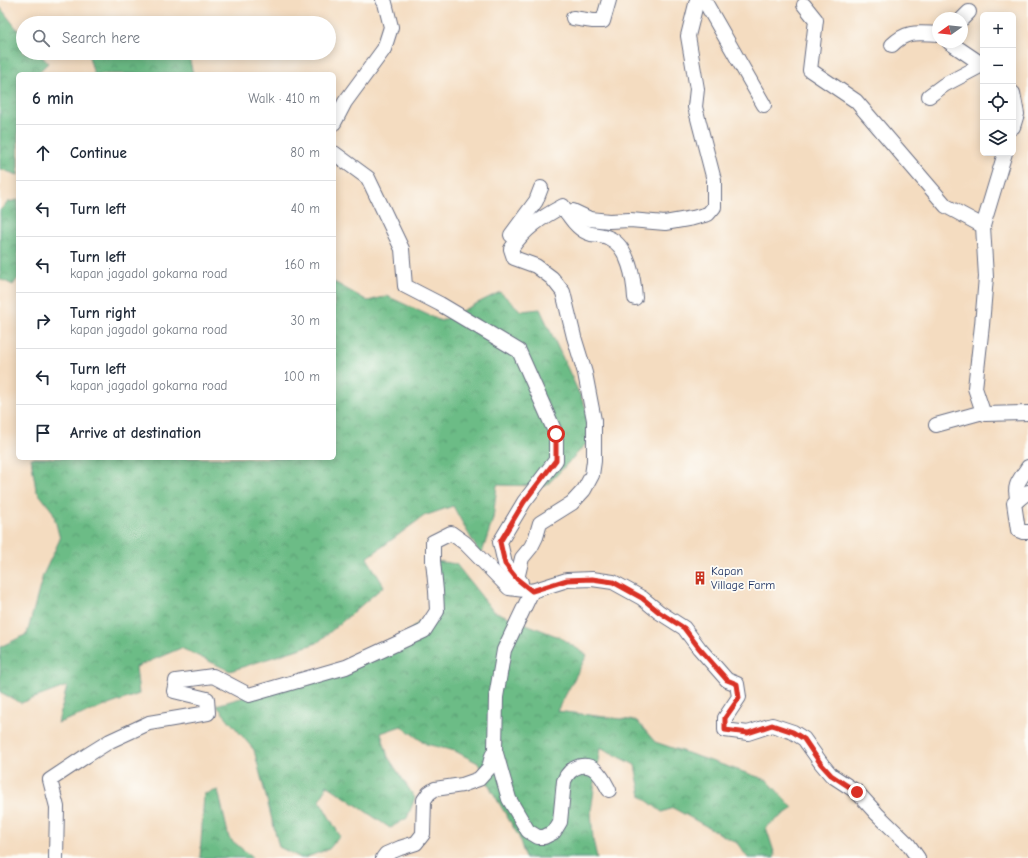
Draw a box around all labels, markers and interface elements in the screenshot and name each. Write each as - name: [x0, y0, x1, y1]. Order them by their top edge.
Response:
- north arrow: [932, 12, 968, 48]
- map controls: [980, 12, 1016, 156]
- button: +: [980, 12, 1016, 48]
- search box: [16, 16, 336, 60]
- icon: search: [30, 27, 52, 49]
- text: Search here: [62, 29, 140, 47]
- button: −: [980, 48, 1016, 84]
- button: locate: [980, 84, 1016, 120]
- text: 6 min: [32, 89, 74, 108]
- text: Walk · 410 m: [248, 91, 320, 106]
- button: layers: [980, 120, 1016, 156]
- icon: ahead: [32, 142, 54, 164]
- text: Continue: [70, 144, 127, 162]
- text: 80 m: [290, 145, 320, 160]
- icon: left: [32, 198, 54, 220]
- text: Turn left: [70, 200, 126, 218]
- text: 40 m: [291, 201, 320, 216]
- text: Turn left: [70, 248, 126, 266]
- icon: left: [32, 254, 54, 276]
- text: 160 m: [285, 257, 320, 272]
- text: kapan jagadol gokarna road: [70, 266, 228, 281]
- text: Turn right: [70, 304, 136, 322]
- icon: right: [32, 310, 54, 332]
- text: 30 m: [290, 313, 320, 328]
- text: kapan jagadol gokarna road: [70, 322, 228, 337]
- text: Turn left: [70, 360, 126, 378]
- icon: left: [32, 366, 54, 388]
- text: 100 m: [284, 369, 320, 384]
- text: kapan jagadol gokarna road: [70, 378, 228, 393]
- icon: arrive: [32, 422, 54, 444]
- text: Arrive at destination: [70, 424, 201, 442]
- route start: [547, 425, 565, 443]
- place label: Kapan Village Farm: [711, 564, 775, 592]
- building icon: Kapan Village Farm: [692, 570, 708, 586]
- route end: [848, 783, 866, 801]

